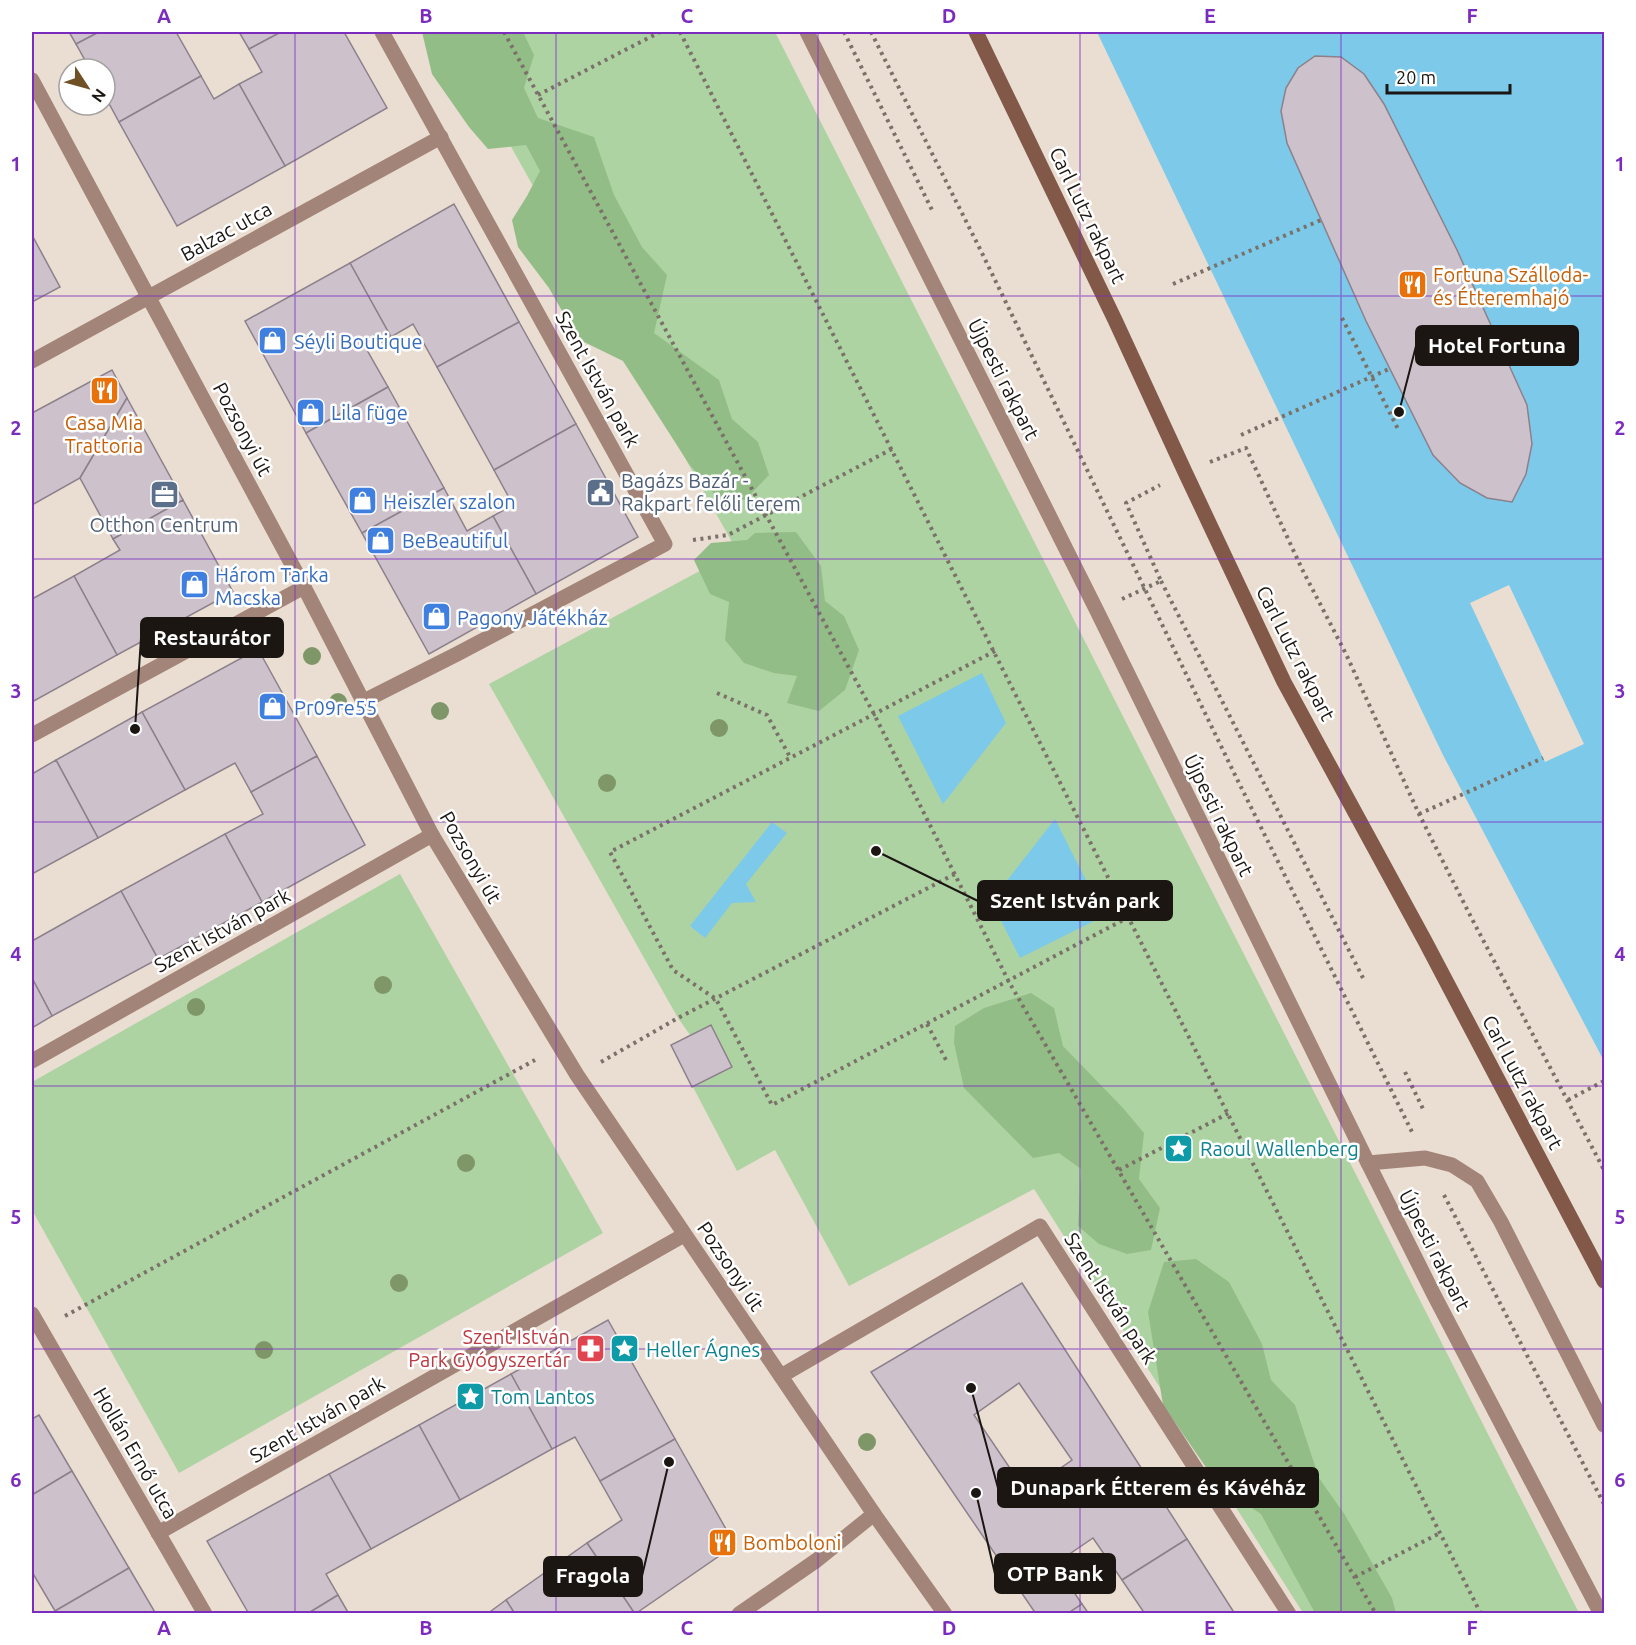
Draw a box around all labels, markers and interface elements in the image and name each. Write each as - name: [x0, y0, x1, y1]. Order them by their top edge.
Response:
- text: A: [157, 4, 171, 27]
- text: B: [419, 4, 433, 27]
- text: C: [681, 4, 694, 27]
- text: D: [942, 4, 956, 27]
- text: E: [1204, 4, 1216, 27]
- text: F: [1466, 4, 1478, 27]
- north arrow: [57, 57, 117, 117]
- scale bar: [1387, 57, 1510, 95]
- text: 20 m: [1396, 67, 1436, 87]
- text: N: [88, 86, 110, 106]
- street label: Carl Lutz rakpart: [1045, 143, 1131, 287]
- text: 1: [10, 152, 22, 175]
- text: 1: [1614, 152, 1626, 175]
- street label: Balzac utca: [177, 197, 275, 265]
- place label: Fortuna Szálloda- és Étteremhajó: [1433, 263, 1588, 309]
- restaurant icon: Fortuna Szálloda- és Étteremhajó: [1396, 269, 1428, 301]
- street label: Szent István park: [551, 307, 645, 451]
- street label: Újpesti rakpart: [964, 315, 1044, 443]
- shop icon: Séyli Boutique: [257, 325, 289, 357]
- callout: Hotel Fortuna: [1416, 326, 1578, 365]
- place label: Séyli Boutique: [294, 330, 423, 353]
- text: Hotel Fortuna: [1428, 333, 1566, 357]
- restaurant icon: Casa Mia Trattoria: [88, 375, 120, 407]
- street label: Pozsonyi út: [209, 378, 277, 480]
- shop icon: Lila füge: [294, 396, 326, 428]
- place label: Lila füge: [331, 401, 408, 424]
- place label: Casa Mia Trattoria: [65, 411, 143, 457]
- text: 2: [10, 416, 22, 439]
- text: 2: [1614, 416, 1626, 439]
- place label: Bagázs Bazár - Rakpart felőli terem: [621, 469, 801, 515]
- public building icon: Bagázs Bazár - Rakpart felőli terem: [584, 476, 616, 508]
- office icon: Otthon Centrum: [148, 478, 180, 510]
- shop icon: Heiszler szalon: [346, 485, 378, 517]
- place label: Heiszler szalon: [383, 490, 516, 513]
- place label: Otthon Centrum: [89, 513, 239, 536]
- shop icon: BeBeautiful: [365, 524, 397, 556]
- place label: BeBeautiful: [402, 529, 508, 552]
- place label: Három Tarka Macska: [215, 563, 329, 609]
- shop icon: Három Tarka Macska: [178, 569, 210, 601]
- street label: Carl Lutz rakpart: [1252, 582, 1340, 725]
- shop icon: Pagony Játékház: [420, 601, 452, 633]
- place label: Pagony Játékház: [457, 606, 608, 629]
- callout: Restaurátor: [141, 618, 283, 657]
- text: Restaurátor: [153, 625, 271, 649]
- text: 3: [10, 679, 22, 702]
- text: 3: [1614, 679, 1626, 702]
- shop icon: Pr09re55: [257, 691, 289, 723]
- place label: Pr09re55: [294, 696, 377, 719]
- street label: Újpesti rakpart: [1180, 750, 1258, 880]
- street label: Pozsonyi út: [435, 807, 507, 907]
- callout: Szent István park: [978, 881, 1172, 920]
- street label: Szent István park: [150, 883, 294, 977]
- text: Szent István park: [990, 888, 1160, 912]
- text: 4: [10, 942, 22, 965]
- text: 4: [1614, 942, 1626, 965]
- street label: Carl Lutz rakpart: [1478, 1011, 1568, 1153]
- place icon: Raoul Wallenberg: [1163, 1132, 1195, 1164]
- place label: Raoul Wallenberg: [1200, 1137, 1359, 1160]
- street label: Újpesti rakpart: [1395, 1186, 1475, 1314]
- text: 5: [10, 1205, 22, 1228]
- text: 5: [1614, 1205, 1626, 1228]
- street label: Pozsonyi út: [693, 1217, 769, 1315]
- street label: Szent István park: [1060, 1228, 1162, 1368]
- place label: Szent István Park Gyógyszertár: [408, 1325, 570, 1371]
- pharmacy icon: Szent István Park Gyógyszertár: [575, 1332, 607, 1364]
- place icon: Heller Ágnes: [609, 1333, 641, 1365]
- place label: Heller Ágnes: [646, 1338, 760, 1361]
- street label: Szent István park: [246, 1371, 388, 1467]
- place icon: Tom Lantos: [454, 1380, 486, 1412]
- street label: Hollán Ernő utca: [89, 1383, 183, 1523]
- place label: Tom Lantos: [491, 1385, 595, 1408]
- text: 6: [10, 1468, 22, 1491]
- callout: Dunapark Étterem és Kávéház: [998, 1468, 1318, 1507]
- text: 6: [1614, 1468, 1626, 1491]
- text: Dunapark Étterem és Kávéház: [1010, 1475, 1306, 1499]
- restaurant icon: Bomboloni: [706, 1526, 738, 1558]
- place label: Bomboloni: [743, 1531, 841, 1554]
- callout: OTP Bank: [995, 1554, 1115, 1593]
- callout: Fragola: [544, 1557, 642, 1596]
- text: OTP Bank: [1007, 1561, 1103, 1585]
- text: Fragola: [556, 1563, 630, 1587]
- text: A: [157, 1616, 171, 1639]
- text: B: [419, 1616, 433, 1639]
- text: C: [681, 1616, 694, 1639]
- text: D: [942, 1616, 956, 1639]
- text: E: [1204, 1616, 1216, 1639]
- text: F: [1466, 1616, 1478, 1639]

